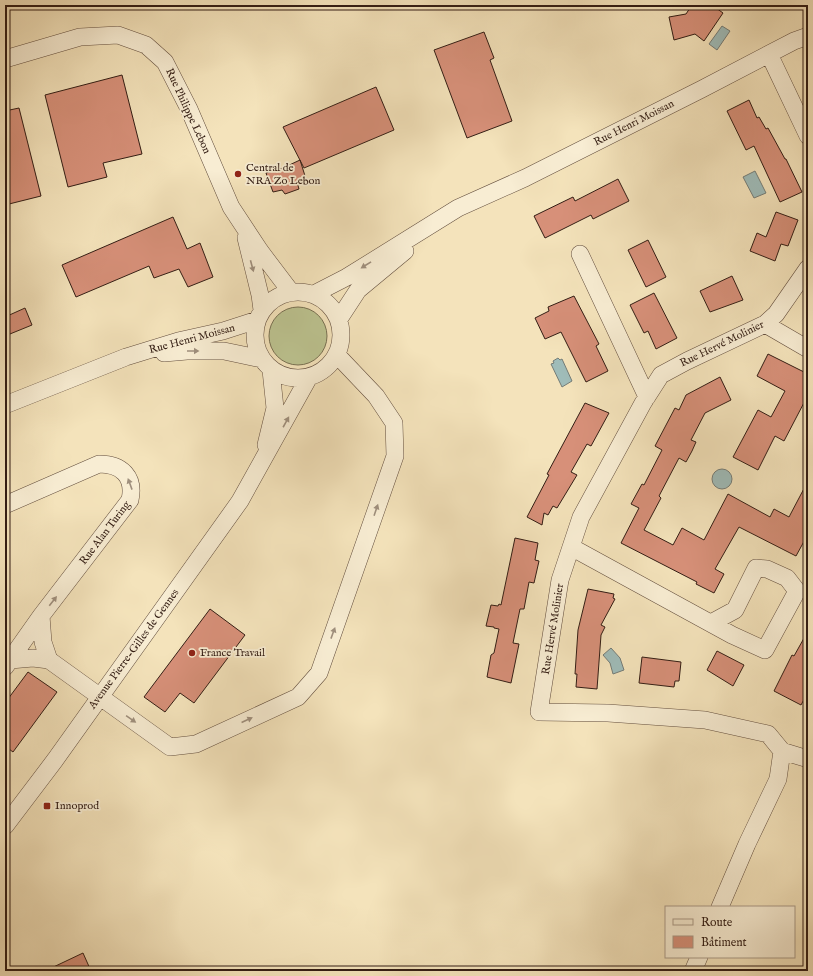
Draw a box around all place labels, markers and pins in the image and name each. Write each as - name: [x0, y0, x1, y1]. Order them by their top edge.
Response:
- place label: Central de NRA Zo Lebon: [246, 161, 320, 188]
- marker: Central de NRA Zo Lebon: [233, 169, 243, 179]
- place label: France Travail: [200, 646, 265, 660]
- marker: France Travail: [187, 648, 197, 658]
- place label: Innoprod: [55, 799, 99, 813]
- marker: Innoprod: [42, 801, 52, 811]

